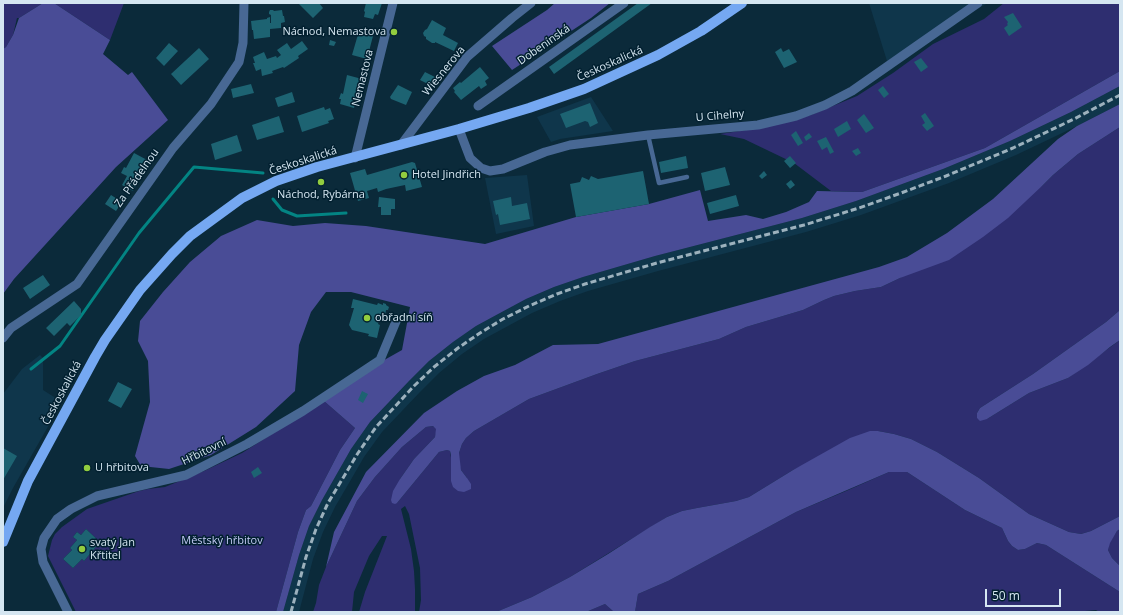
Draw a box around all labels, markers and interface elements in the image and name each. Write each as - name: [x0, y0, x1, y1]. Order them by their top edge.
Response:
- street label: Dobenínská: [515, 22, 573, 68]
- place label: Náchod, Nemastova: [282, 25, 386, 39]
- marker: Náchod, Nemastova: [389, 27, 399, 37]
- street label: Wiesnerova: [420, 44, 468, 98]
- street label: Českoskalická: [575, 44, 645, 84]
- street label: Nemastova: [350, 48, 376, 108]
- street label: U Cihelny: [695, 107, 745, 125]
- street label: Českoskalická: [267, 144, 339, 178]
- street label: Za Přádelnou: [112, 146, 162, 210]
- place label: Hotel Jindřich: [412, 168, 481, 182]
- marker: Hotel Jindřich: [399, 170, 409, 180]
- marker: Náchod, Rybárna: [316, 177, 326, 187]
- place label: Náchod, Rybárna: [277, 188, 365, 202]
- place label: obřadní síň: [375, 311, 433, 325]
- marker: obřadní síň: [362, 313, 372, 323]
- street label: Českoskalická: [40, 359, 84, 427]
- street label: Hřbitovní: [180, 436, 228, 468]
- place label: U hřbitova: [95, 461, 149, 475]
- marker: U hřbitova: [82, 463, 92, 473]
- park label: Městský hřbitov: [181, 534, 263, 548]
- place label: svatý Jan Křtitel: [90, 536, 135, 562]
- marker: svatý Jan Křtitel: [77, 544, 87, 554]
- scale bar: [987, 581, 1063, 607]
- text: 50 m: [992, 587, 1020, 604]

